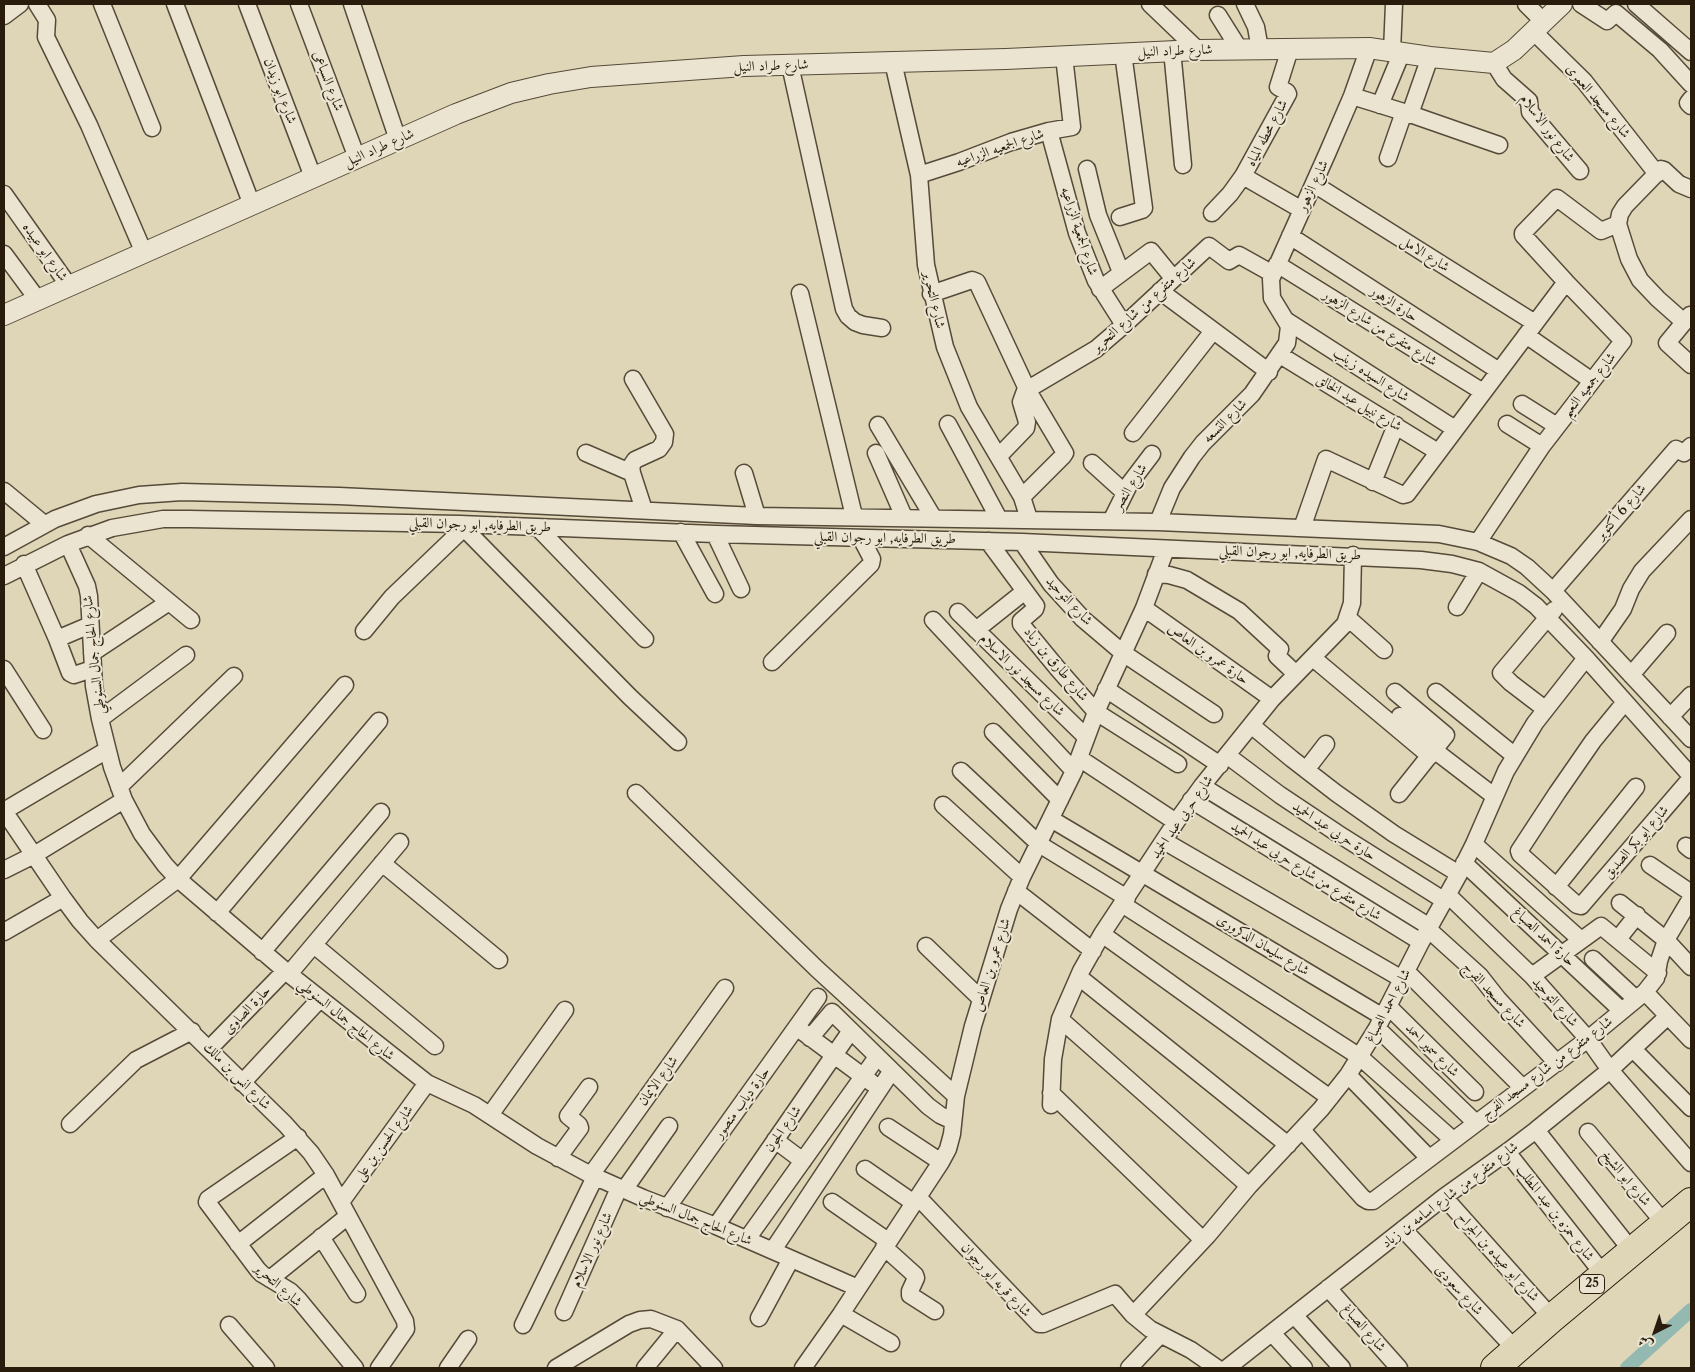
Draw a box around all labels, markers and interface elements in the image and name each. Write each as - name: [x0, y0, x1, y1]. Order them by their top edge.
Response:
- street label: شارع طراد النيل: [1137, 41, 1213, 61]
- street label: شارع السباعى: [309, 49, 347, 113]
- street label: شارع ابو زيدان: [260, 56, 300, 126]
- street label: شارع طراد النيل: [733, 56, 809, 76]
- street label: شارع مسجد العمرى: [1562, 60, 1634, 142]
- street label: شارع نور الاسلام: [1516, 91, 1578, 165]
- street label: شارع محطه المياه: [1242, 97, 1292, 169]
- street label: شارع طراد النيل: [341, 125, 417, 171]
- street label: شارع الجمعيه الزراعيه: [954, 125, 1046, 171]
- street label: شارع الزهور: [1294, 158, 1332, 214]
- street label: شارع الجمعية الزراعيه: [1057, 185, 1101, 277]
- street label: شارع ابو عبيده: [19, 220, 71, 284]
- street label: شارع الامل: [1397, 232, 1453, 276]
- street label: شارع متفرع من شارع التحرير: [1089, 254, 1199, 356]
- street label: شارع التحرير: [919, 270, 949, 330]
- street label: حارة الزهور: [1367, 283, 1421, 325]
- street label: شارع متفرع من شارع الزهور: [1320, 286, 1440, 370]
- street label: شارع السيده زينب: [1330, 344, 1412, 406]
- street label: شارع جمعيه النعيم: [1558, 349, 1620, 421]
- street label: شارع نبيل عبد الخالق: [1313, 371, 1405, 435]
- street label: شارع التسعه: [1200, 396, 1250, 446]
- street label: شارع النصر: [1109, 461, 1151, 513]
- street label: شارع 6 أكتوبر: [1592, 481, 1650, 543]
- street label: طريق الطرفايه, ابو رجوان القبلي: [409, 514, 551, 536]
- street label: طريق الطرفايه, ابو رجوان القبلي: [814, 528, 956, 548]
- street label: طريق الطرفايه, ابو رجوان القبلي: [1219, 542, 1361, 564]
- street label: شارع التوحيد: [1042, 573, 1096, 629]
- street label: شارع الحاج جمال السنوطي: [79, 595, 109, 715]
- street label: حارة عمرو بن العاص: [1164, 620, 1252, 688]
- street label: شارع طارق بن زياد: [1020, 623, 1092, 705]
- street label: شارع مسجد نور الاسلام: [976, 630, 1068, 720]
- street label: شارع حربى عبد الحميد: [1147, 772, 1217, 862]
- street label: حارة حربى عبد الحميد: [1289, 798, 1379, 864]
- street label: شارع ابو بكر الصديق: [1600, 802, 1672, 882]
- street label: شارع متفرع من شارع حربى عبد الحميد: [1228, 818, 1384, 924]
- street label: حارة احمد الصباغ: [1509, 904, 1579, 970]
- street label: شارع سليمان الدكرورى: [1214, 911, 1312, 979]
- street label: شارع عمرو بن العاص: [970, 916, 1014, 1014]
- street label: شارع مسجد الفرج: [1459, 959, 1529, 1031]
- street label: شارع احمد الصباغ: [1361, 966, 1415, 1046]
- street label: شارع التوحيد: [1528, 974, 1582, 1030]
- street label: شارع الحاج جمال السنوطي: [294, 976, 398, 1064]
- street label: حارة الصاوى: [220, 982, 274, 1038]
- street label: شارع متفرع من شارع مسجد الفرج: [1478, 1013, 1616, 1123]
- street label: شارع سمير احمد: [1402, 1020, 1462, 1080]
- street label: شارع انس بن مالك: [200, 1039, 274, 1113]
- street label: شارع الايمان: [634, 1053, 682, 1109]
- street label: حارة دياب منصور: [710, 1064, 774, 1142]
- street label: شارع الحسن بن على: [351, 1102, 417, 1184]
- street label: شارع الجون: [761, 1103, 805, 1155]
- street label: شارع متفرع من شارع اسامه بن زياد: [1378, 1138, 1522, 1252]
- street label: شارع ابو الشيخ: [1598, 1147, 1654, 1209]
- street label: شارع حمزه بن عبد المطلب: [1512, 1162, 1598, 1264]
- street label: شارع الحاج جمال السنوطي: [637, 1189, 755, 1249]
- street label: شارع ابو عبيده بن الجراح: [1453, 1209, 1543, 1305]
- street label: شارع نور الاسلام: [568, 1210, 616, 1290]
- street label: شارع قريه ابو رجوان: [957, 1239, 1035, 1321]
- street label: شارع التحرير: [251, 1260, 305, 1310]
- street label: شارع سعودى: [1431, 1261, 1487, 1319]
- road number: 25: [1580, 1274, 1604, 1294]
- street label: شارع الصباغ: [1339, 1301, 1389, 1355]
- north arrow: [1630, 1307, 1680, 1357]
- text: ش: [1634, 1332, 1656, 1355]

